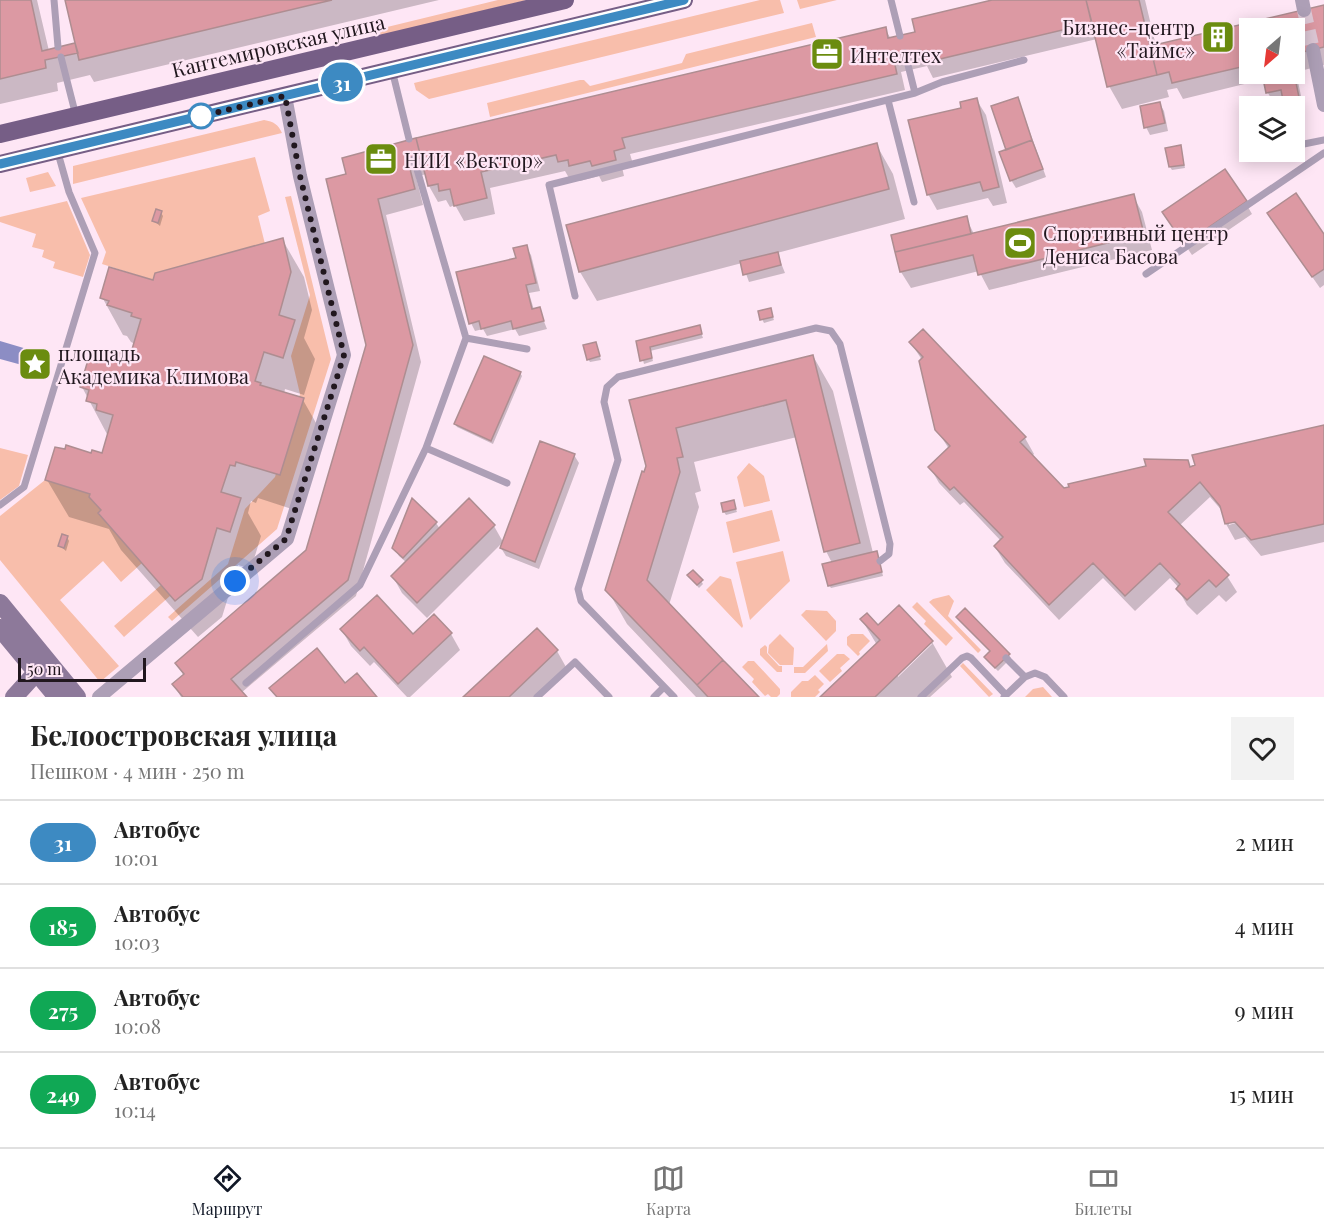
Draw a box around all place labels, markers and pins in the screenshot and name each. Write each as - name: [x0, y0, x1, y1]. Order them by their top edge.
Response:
- place label: Бизнес-центр «Таймс»: [1062, 13, 1195, 63]
- building icon: Бизнес-центр «Таймс»: [1200, 19, 1236, 55]
- office icon: Интелтех: [809, 36, 845, 72]
- place label: Интелтех: [850, 41, 942, 68]
- unlabelled marker: [188, 103, 214, 129]
- office icon: НИИ «Вектор»: [363, 141, 399, 177]
- place label: НИИ «Вектор»: [404, 146, 543, 173]
- place label: Спортивный центр Дениса Басова: [1043, 219, 1228, 269]
- sports icon: Спортивный центр Дениса Басова: [1002, 225, 1038, 261]
- place label: площадь Академика Климова: [57, 339, 249, 389]
- place icon: площадь Академика Климова: [17, 346, 53, 382]

